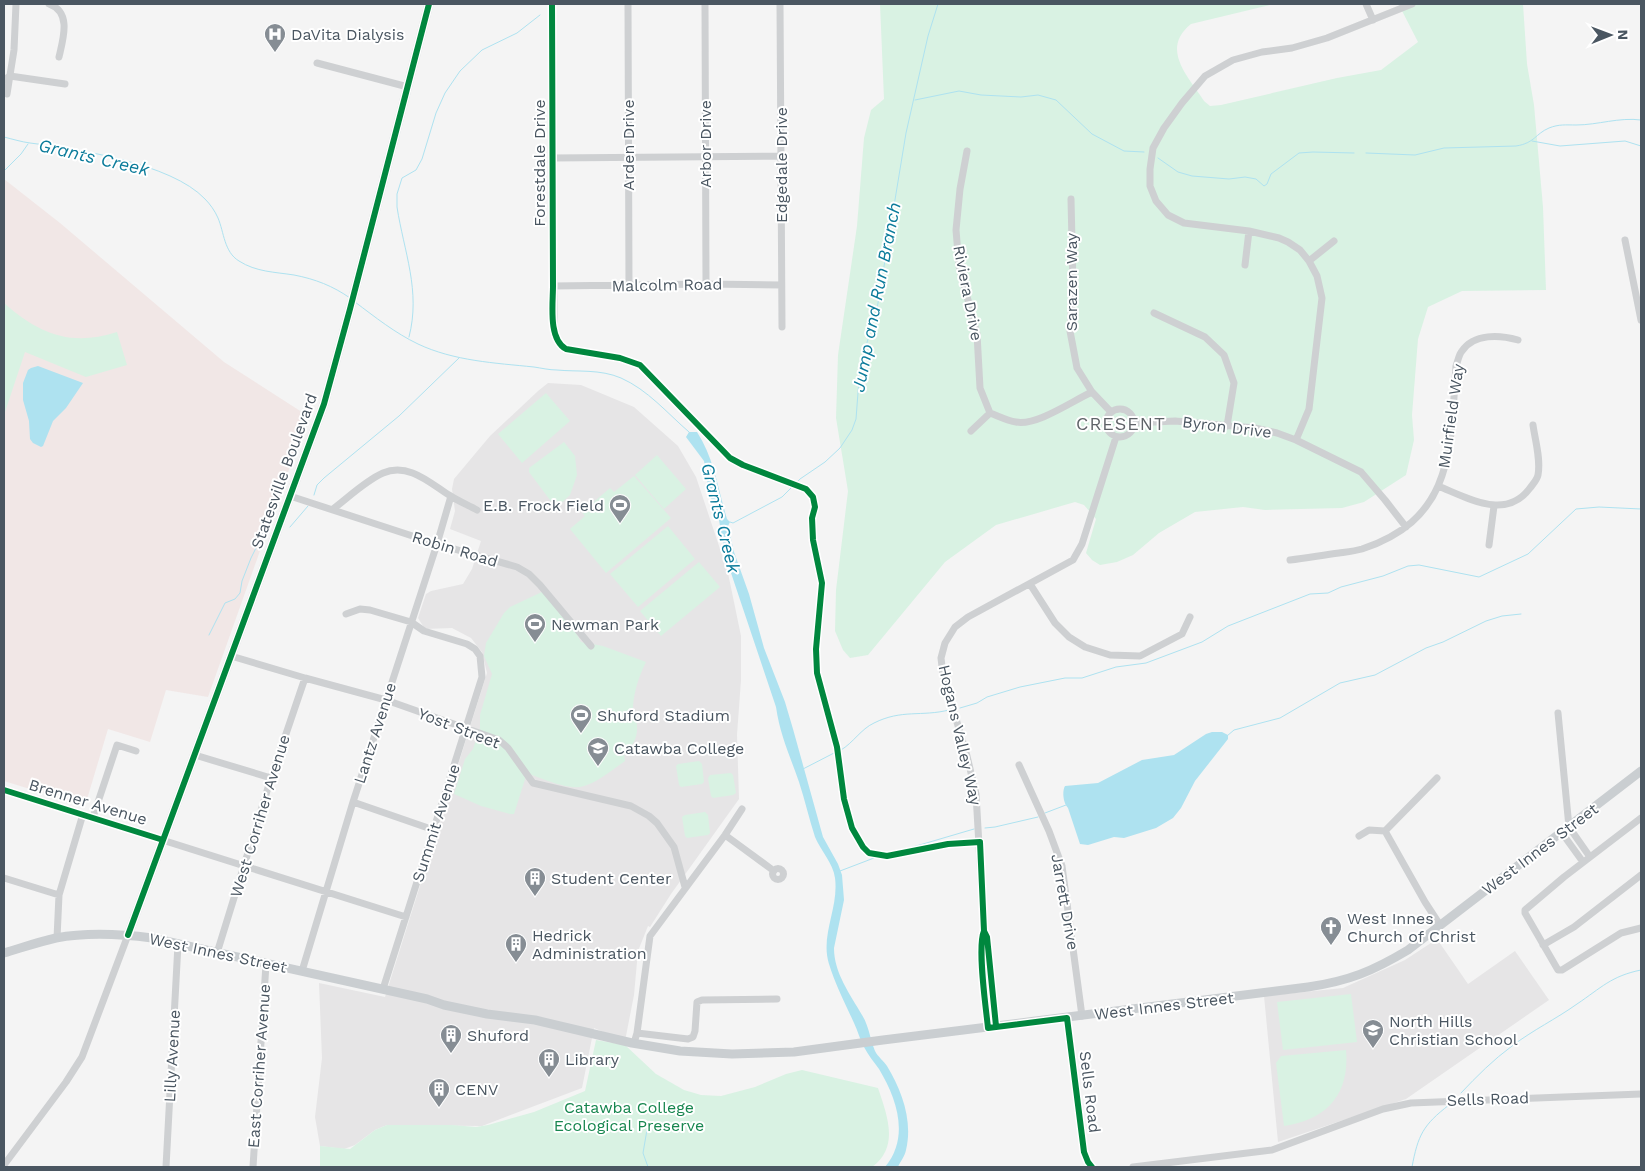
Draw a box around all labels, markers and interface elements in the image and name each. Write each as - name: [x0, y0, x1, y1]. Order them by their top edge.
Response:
- north arrow: [1585, 10, 1635, 60]
- hospital icon: DaVita Dialysis: [263, 22, 287, 53]
- place label: DaVita Dialysis: [291, 25, 404, 44]
- text: N: [1615, 29, 1631, 40]
- street label: Forestdale Drive: [530, 99, 549, 227]
- street label: Arden Drive: [619, 99, 638, 191]
- street label: Arbor Drive: [696, 100, 715, 188]
- street label: Edgedale Drive: [772, 107, 791, 223]
- water label: Grants Creek: [37, 134, 152, 180]
- water label: Jump and Run Branch: [847, 200, 905, 394]
- street label: Sarazen Way: [1062, 232, 1081, 331]
- street label: Riviera Drive: [949, 244, 987, 342]
- street label: Malcolm Road: [611, 275, 723, 295]
- street label: Muirfield Way: [1434, 362, 1468, 470]
- street label: Statesville Boulevard: [247, 391, 321, 551]
- street label: Byron Drive: [1181, 412, 1273, 442]
- district label: CRESENT: [1076, 413, 1166, 434]
- water label: Grants Creek: [697, 461, 745, 576]
- sports icon: E.B. Frock Field: [608, 493, 632, 524]
- place label: E.B. Frock Field: [483, 496, 604, 515]
- street label: Robin Road: [410, 527, 500, 571]
- sports icon: Newman Park: [523, 612, 547, 643]
- place label: Newman Park: [551, 615, 659, 634]
- street label: Hogans Valley Way: [935, 663, 986, 808]
- street label: Lantz Avenue: [350, 680, 400, 786]
- sports icon: Shuford Stadium: [569, 703, 593, 734]
- street label: Yost Street: [415, 704, 503, 752]
- place label: Shuford Stadium: [597, 706, 730, 725]
- street label: West Corriher Avenue: [226, 732, 294, 900]
- school or university icon: Catawba College: [586, 736, 610, 767]
- place label: Catawba College: [614, 739, 744, 758]
- street label: Summit Avenue: [408, 762, 464, 884]
- street label: Brenner Avenue: [27, 775, 149, 829]
- street label: West Innes Street: [1478, 799, 1602, 899]
- street label: Jarrett Drive: [1047, 852, 1083, 952]
- building icon: Student Center: [523, 866, 547, 897]
- place label: Student Center: [551, 869, 672, 888]
- place label: West Innes Church of Christ: [1347, 909, 1476, 946]
- church icon: West Innes Church of Christ: [1319, 915, 1343, 946]
- place label: Hedrick Administration: [532, 926, 647, 963]
- street label: West Innes Street: [147, 929, 289, 977]
- building icon: Hedrick Administration: [504, 932, 528, 963]
- street label: East Corriher Avenue: [244, 983, 274, 1149]
- street label: West Innes Street: [1093, 988, 1235, 1024]
- street label: Lilly Avenue: [160, 1009, 184, 1103]
- place label: North Hills Christian School: [1389, 1012, 1518, 1049]
- school or university icon: North Hills Christian School: [1361, 1018, 1385, 1049]
- building icon: Shuford: [439, 1023, 463, 1054]
- place label: Shuford: [467, 1026, 529, 1045]
- building icon: Library: [537, 1047, 561, 1078]
- place label: Library: [565, 1050, 620, 1069]
- street label: Sells Road: [1076, 1050, 1104, 1134]
- building icon: CENV: [427, 1077, 451, 1108]
- place label: CENV: [455, 1080, 498, 1099]
- street label: Sells Road: [1447, 1088, 1529, 1110]
- park label: Catawba College Ecological Preserve: [554, 1098, 704, 1135]

